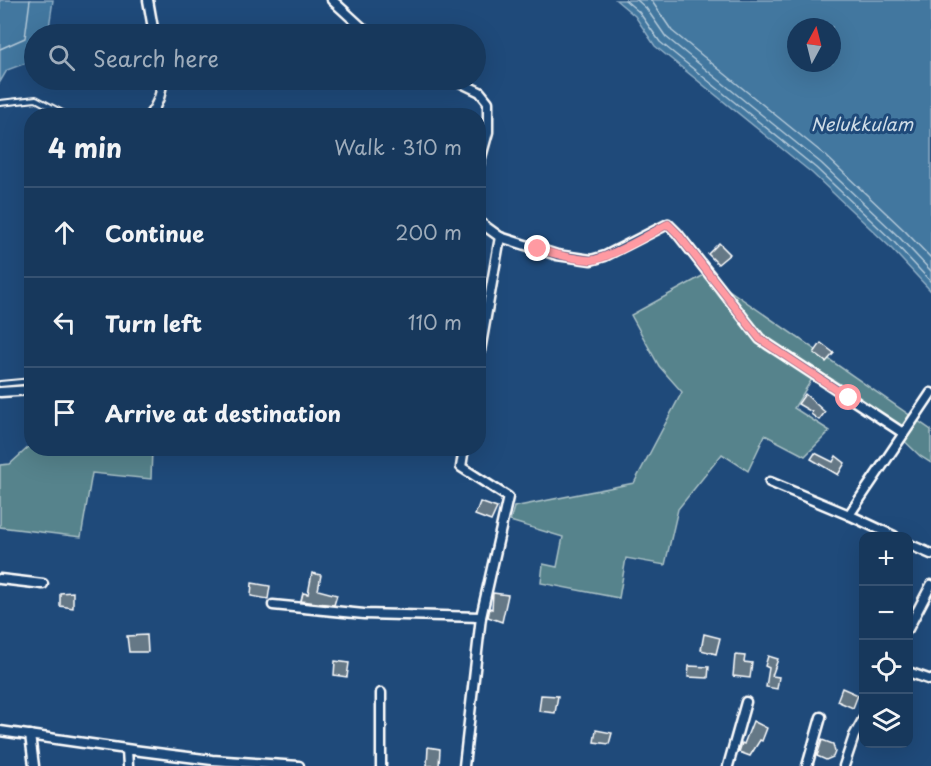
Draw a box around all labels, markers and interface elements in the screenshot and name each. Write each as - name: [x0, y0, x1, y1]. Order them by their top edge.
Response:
- north arrow: [787, 18, 841, 72]
- search box: [24, 24, 486, 90]
- icon: search: [45, 41, 78, 74]
- text: Search here: [93, 41, 219, 74]
- water label: Nelukkulam: [811, 110, 914, 137]
- text: 4 min: [48, 128, 122, 167]
- text: Walk · 310 m: [334, 132, 462, 162]
- icon: ahead: [48, 216, 81, 249]
- text: Continue: [105, 216, 204, 249]
- text: 200 m: [395, 217, 462, 247]
- route end: [524, 235, 550, 261]
- icon: left: [48, 306, 81, 339]
- text: Turn left: [105, 306, 202, 339]
- text: 110 m: [408, 307, 462, 337]
- route start: [835, 384, 861, 410]
- icon: arrive: [48, 396, 81, 429]
- text: Arrive at destination: [105, 396, 341, 429]
- map controls: [859, 532, 913, 748]
- button: +: [859, 532, 913, 586]
- button: −: [859, 586, 913, 640]
- button: locate: [859, 640, 913, 694]
- button: layers: [859, 694, 913, 748]

